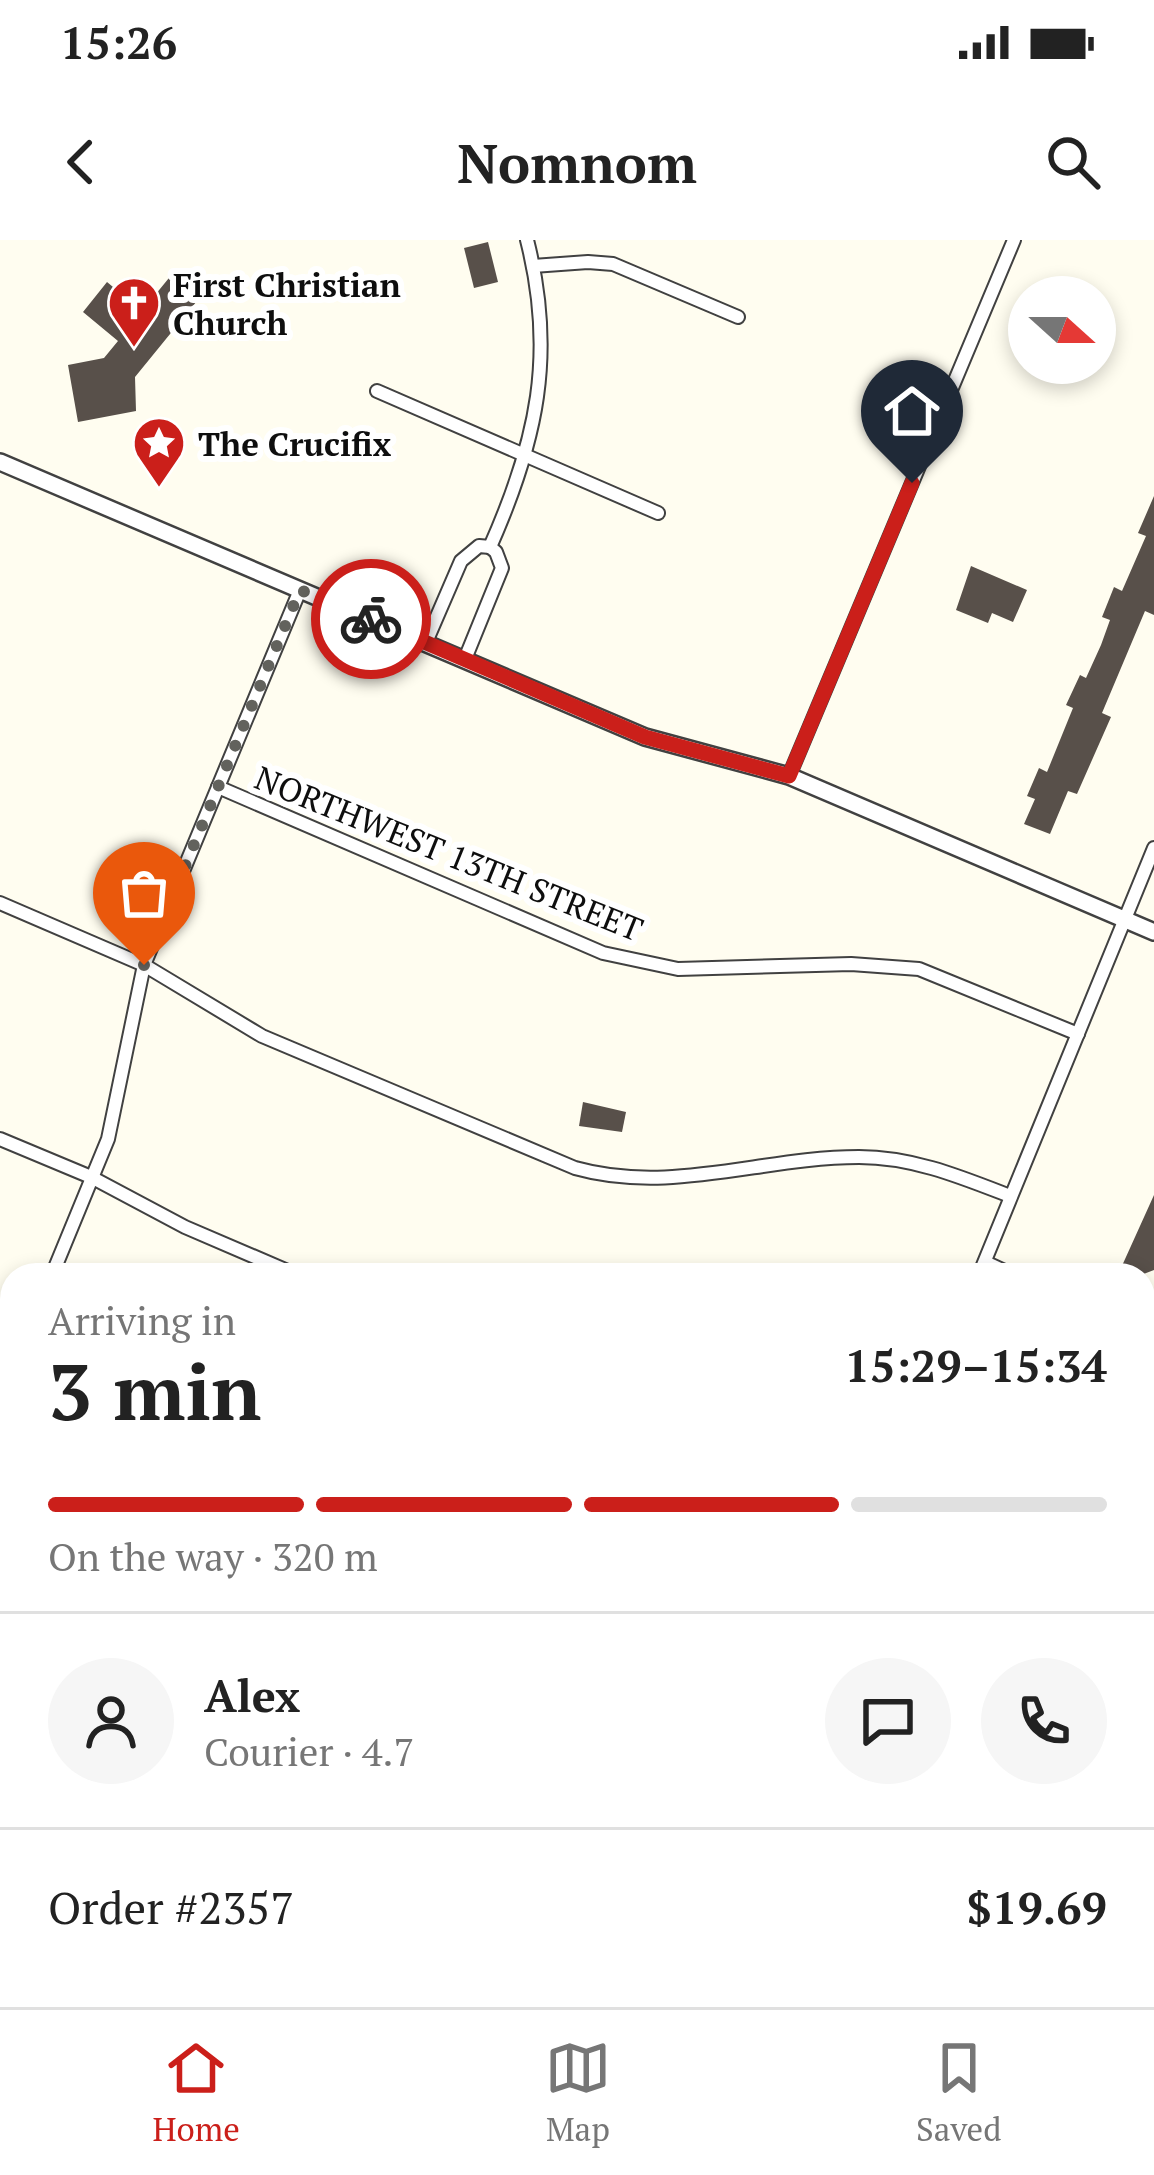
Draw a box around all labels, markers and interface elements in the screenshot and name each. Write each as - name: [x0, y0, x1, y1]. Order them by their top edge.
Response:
- text: 15:26: [60, 12, 177, 72]
- text: Nomnom: [457, 127, 697, 198]
- icon: back: [48, 129, 114, 195]
- icon: search: [1040, 129, 1106, 195]
- place label: First Christian Church: [173, 263, 401, 344]
- church icon: First Christian Church: [106, 275, 162, 349]
- north arrow: [1008, 276, 1116, 384]
- map controls: [1008, 276, 1116, 384]
- pin: [861, 360, 963, 483]
- icon: home: [879, 378, 945, 444]
- place icon: The Crucifix: [131, 415, 187, 489]
- place label: The Crucifix: [198, 422, 392, 465]
- courier: [311, 559, 431, 679]
- icon: bike: [338, 586, 404, 652]
- street label: NORTHWEST 13TH STREET: [249, 755, 649, 951]
- pin: [93, 842, 195, 965]
- icon: bag: [111, 860, 177, 926]
- text: Arriving in: [48, 1294, 236, 1346]
- text: 15:29–15:34: [845, 1335, 1107, 1395]
- text: 3 min: [48, 1339, 261, 1442]
- text: On the way · 320 m: [48, 1530, 378, 1582]
- button: person: [48, 1658, 174, 1784]
- button: chat: [825, 1658, 951, 1784]
- button: phone: [981, 1658, 1107, 1784]
- text: Alex: [204, 1665, 300, 1725]
- text: Courier · 4.7: [204, 1725, 414, 1777]
- text: Order #2357: [48, 1877, 294, 1937]
- text: $19.69: [967, 1877, 1107, 1937]
- tab: Home: [153, 2035, 240, 2150]
- tab: Map: [545, 2035, 611, 2150]
- tab: Saved: [916, 2035, 1001, 2150]

